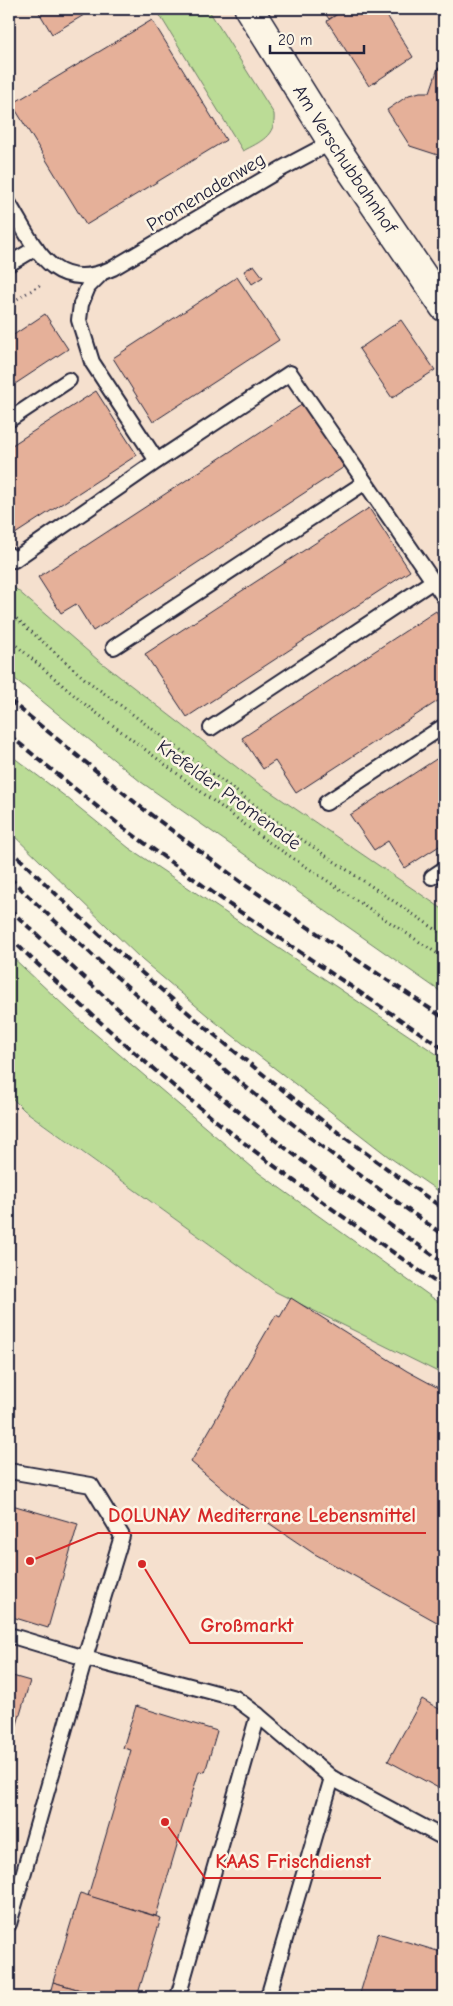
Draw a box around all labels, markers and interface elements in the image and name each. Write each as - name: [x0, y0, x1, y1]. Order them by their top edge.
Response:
- scale bar: [270, 22, 364, 54]
- text: 20 m: [278, 31, 312, 49]
- street label: Am Verschubbahnhof: [288, 81, 402, 239]
- street label: Promenadenweg: [143, 148, 269, 236]
- street label: Krefelder Promenade: [153, 735, 305, 855]
- callout: DOLUNAY Mediterrane Lebensmittel: [98, 1498, 426, 1533]
- text: DOLUNAY Mediterrane Lebensmittel: [108, 1504, 416, 1527]
- callout: Großmarkt: [190, 1608, 303, 1643]
- text: Großmarkt: [200, 1614, 294, 1637]
- callout: KAAS Frischdienst: [205, 1843, 381, 1878]
- text: KAAS Frischdienst: [215, 1850, 371, 1873]

